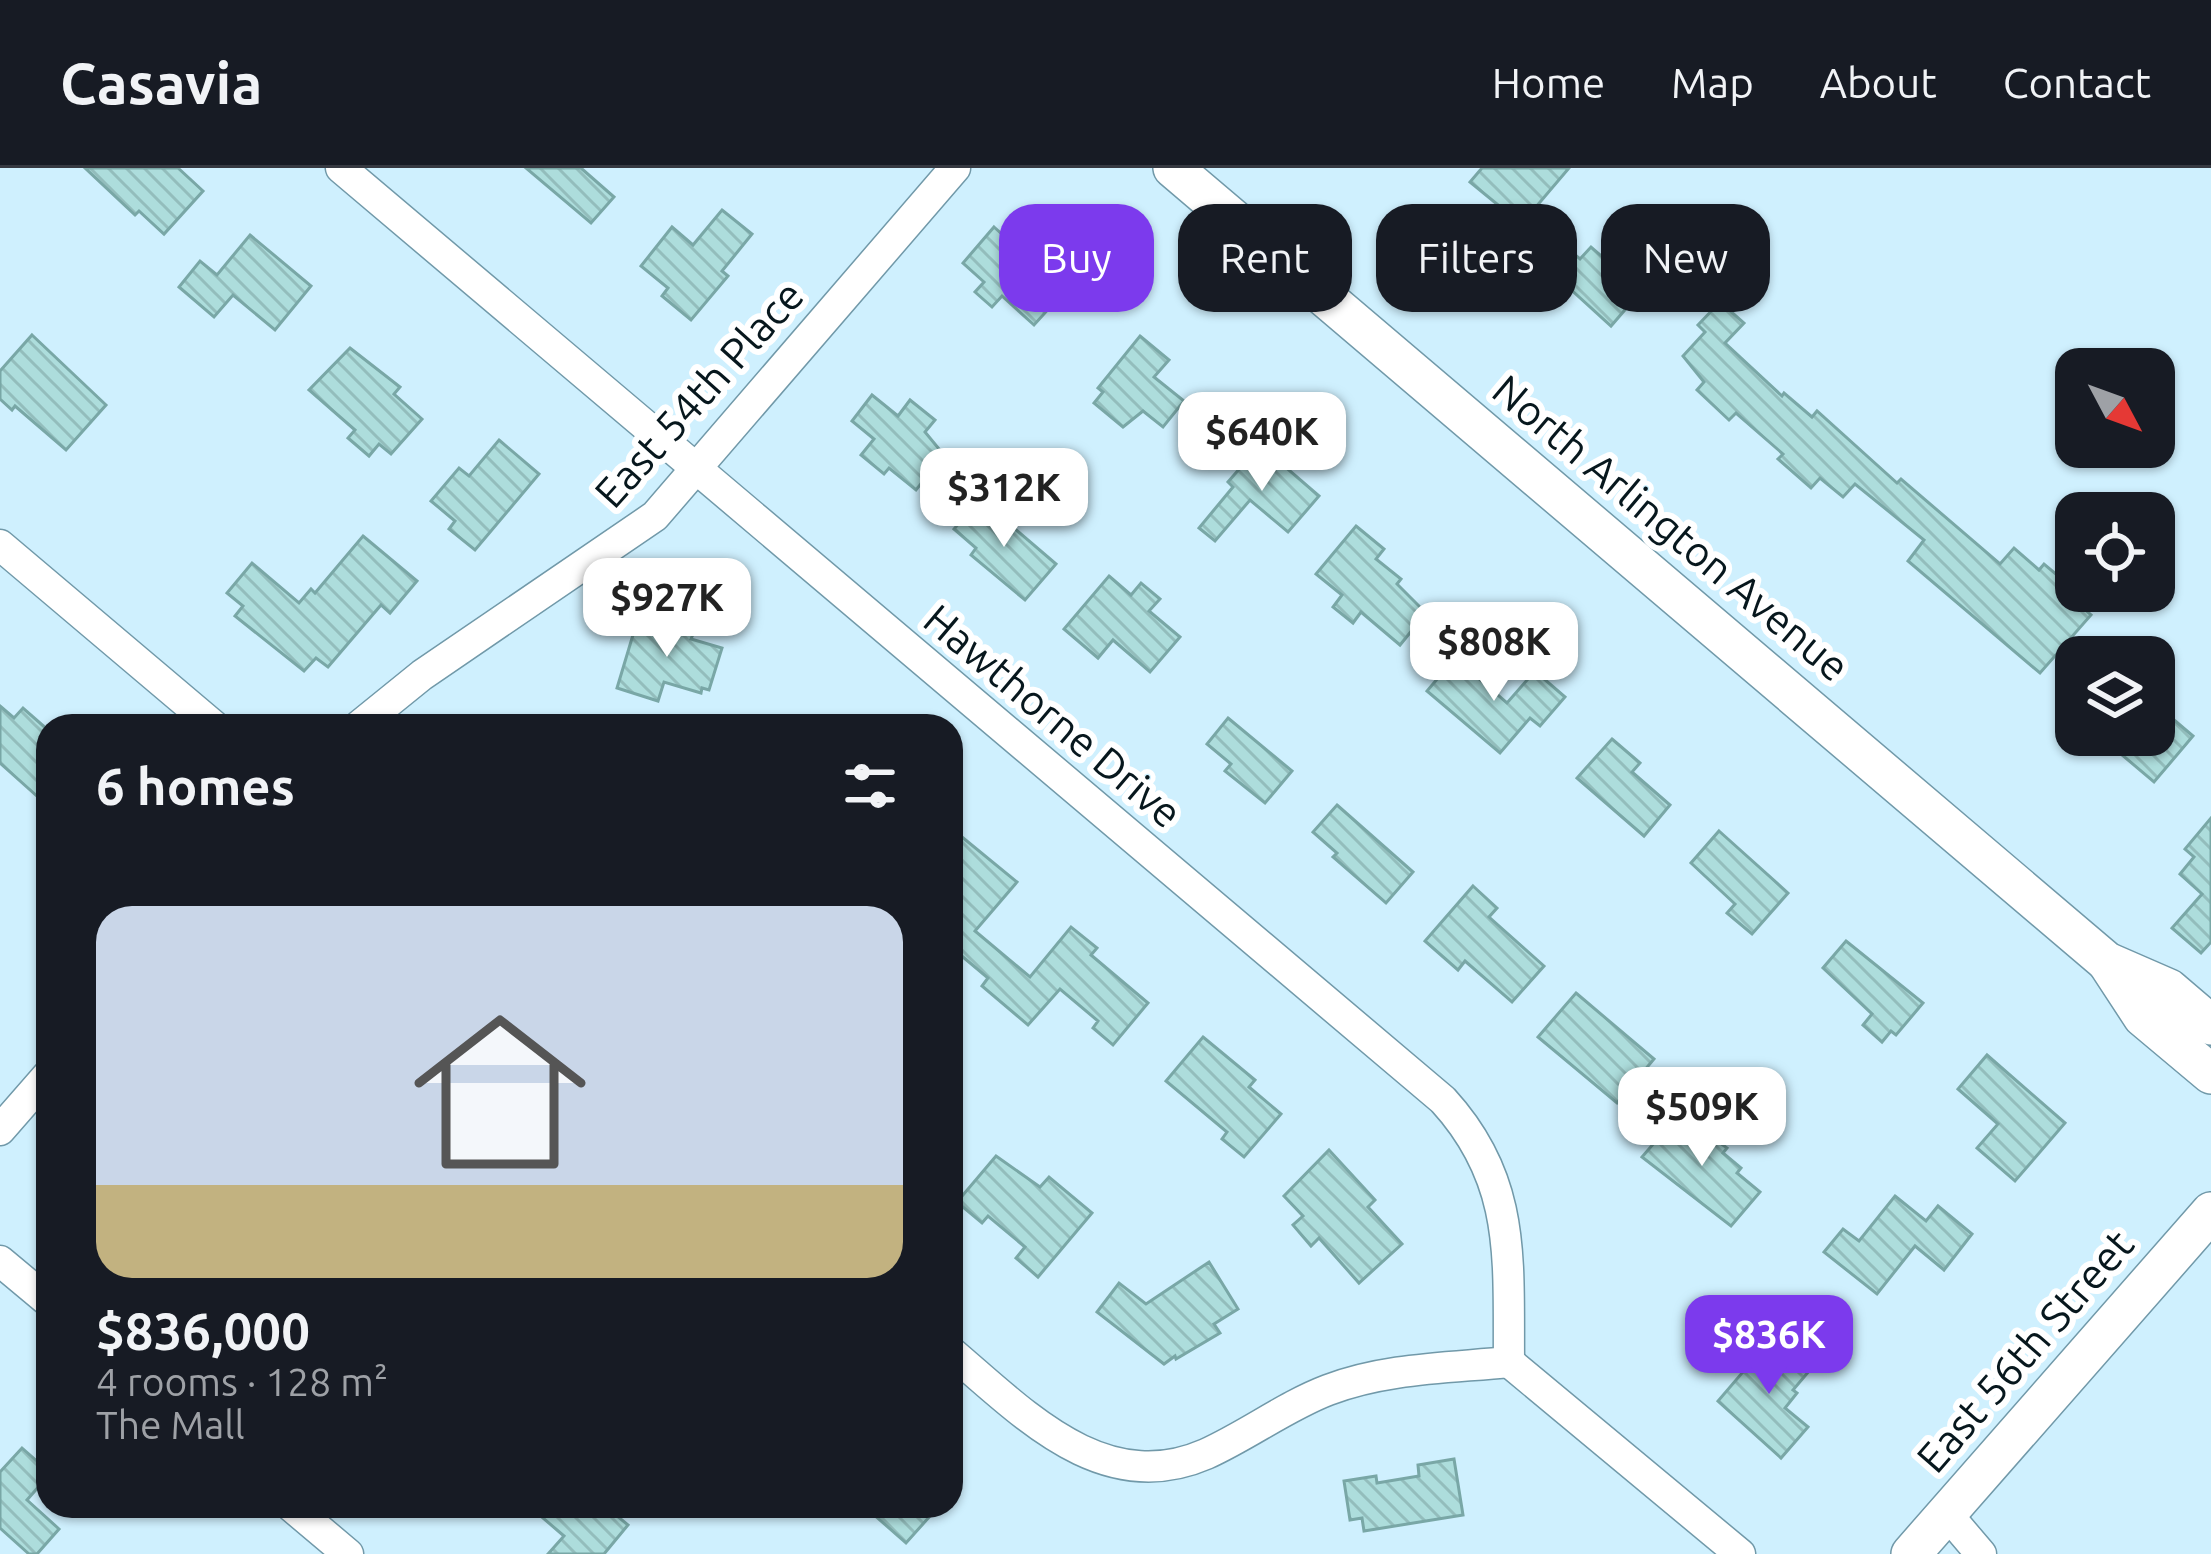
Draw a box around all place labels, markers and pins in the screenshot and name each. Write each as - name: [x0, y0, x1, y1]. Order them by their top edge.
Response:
- pin: $640K: [1178, 392, 1346, 494]
- pin: $312K: [920, 448, 1088, 550]
- pin: $927K: [583, 558, 751, 660]
- pin: $808K: [1410, 602, 1578, 704]
- pin: $509K: [1618, 1067, 1786, 1169]
- pin: $836K: [1685, 1295, 1853, 1397]

